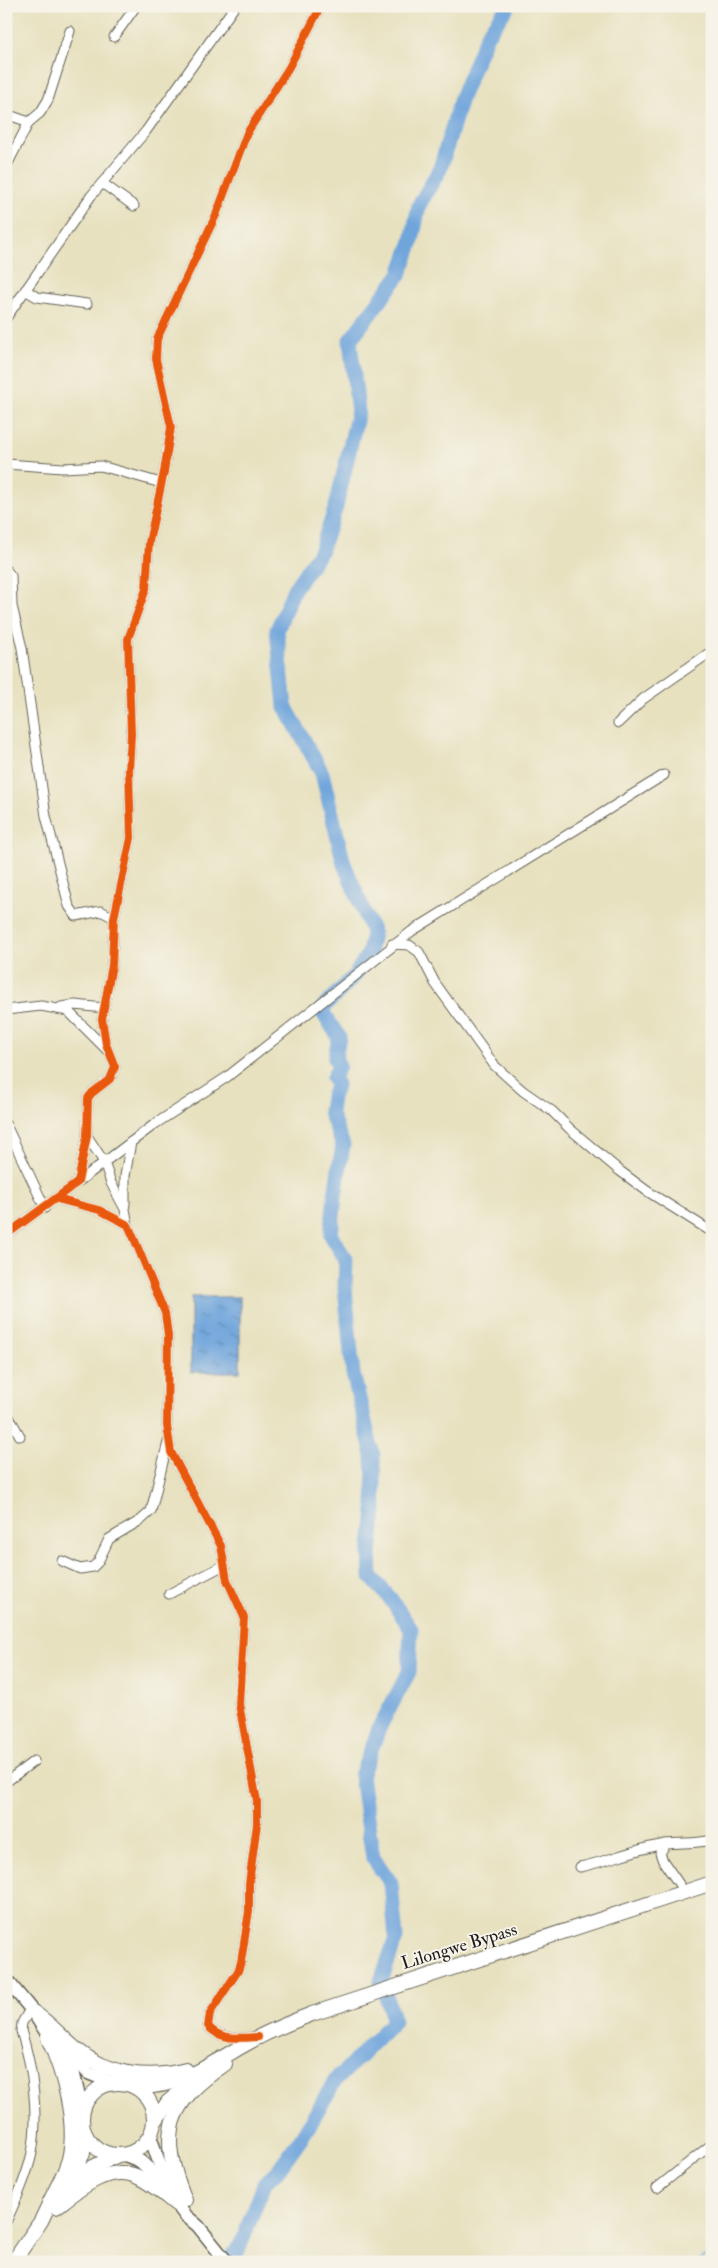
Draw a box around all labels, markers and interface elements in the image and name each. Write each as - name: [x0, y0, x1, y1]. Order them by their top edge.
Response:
- street label: Lilongwe Bypass: [398, 1918, 520, 1975]

